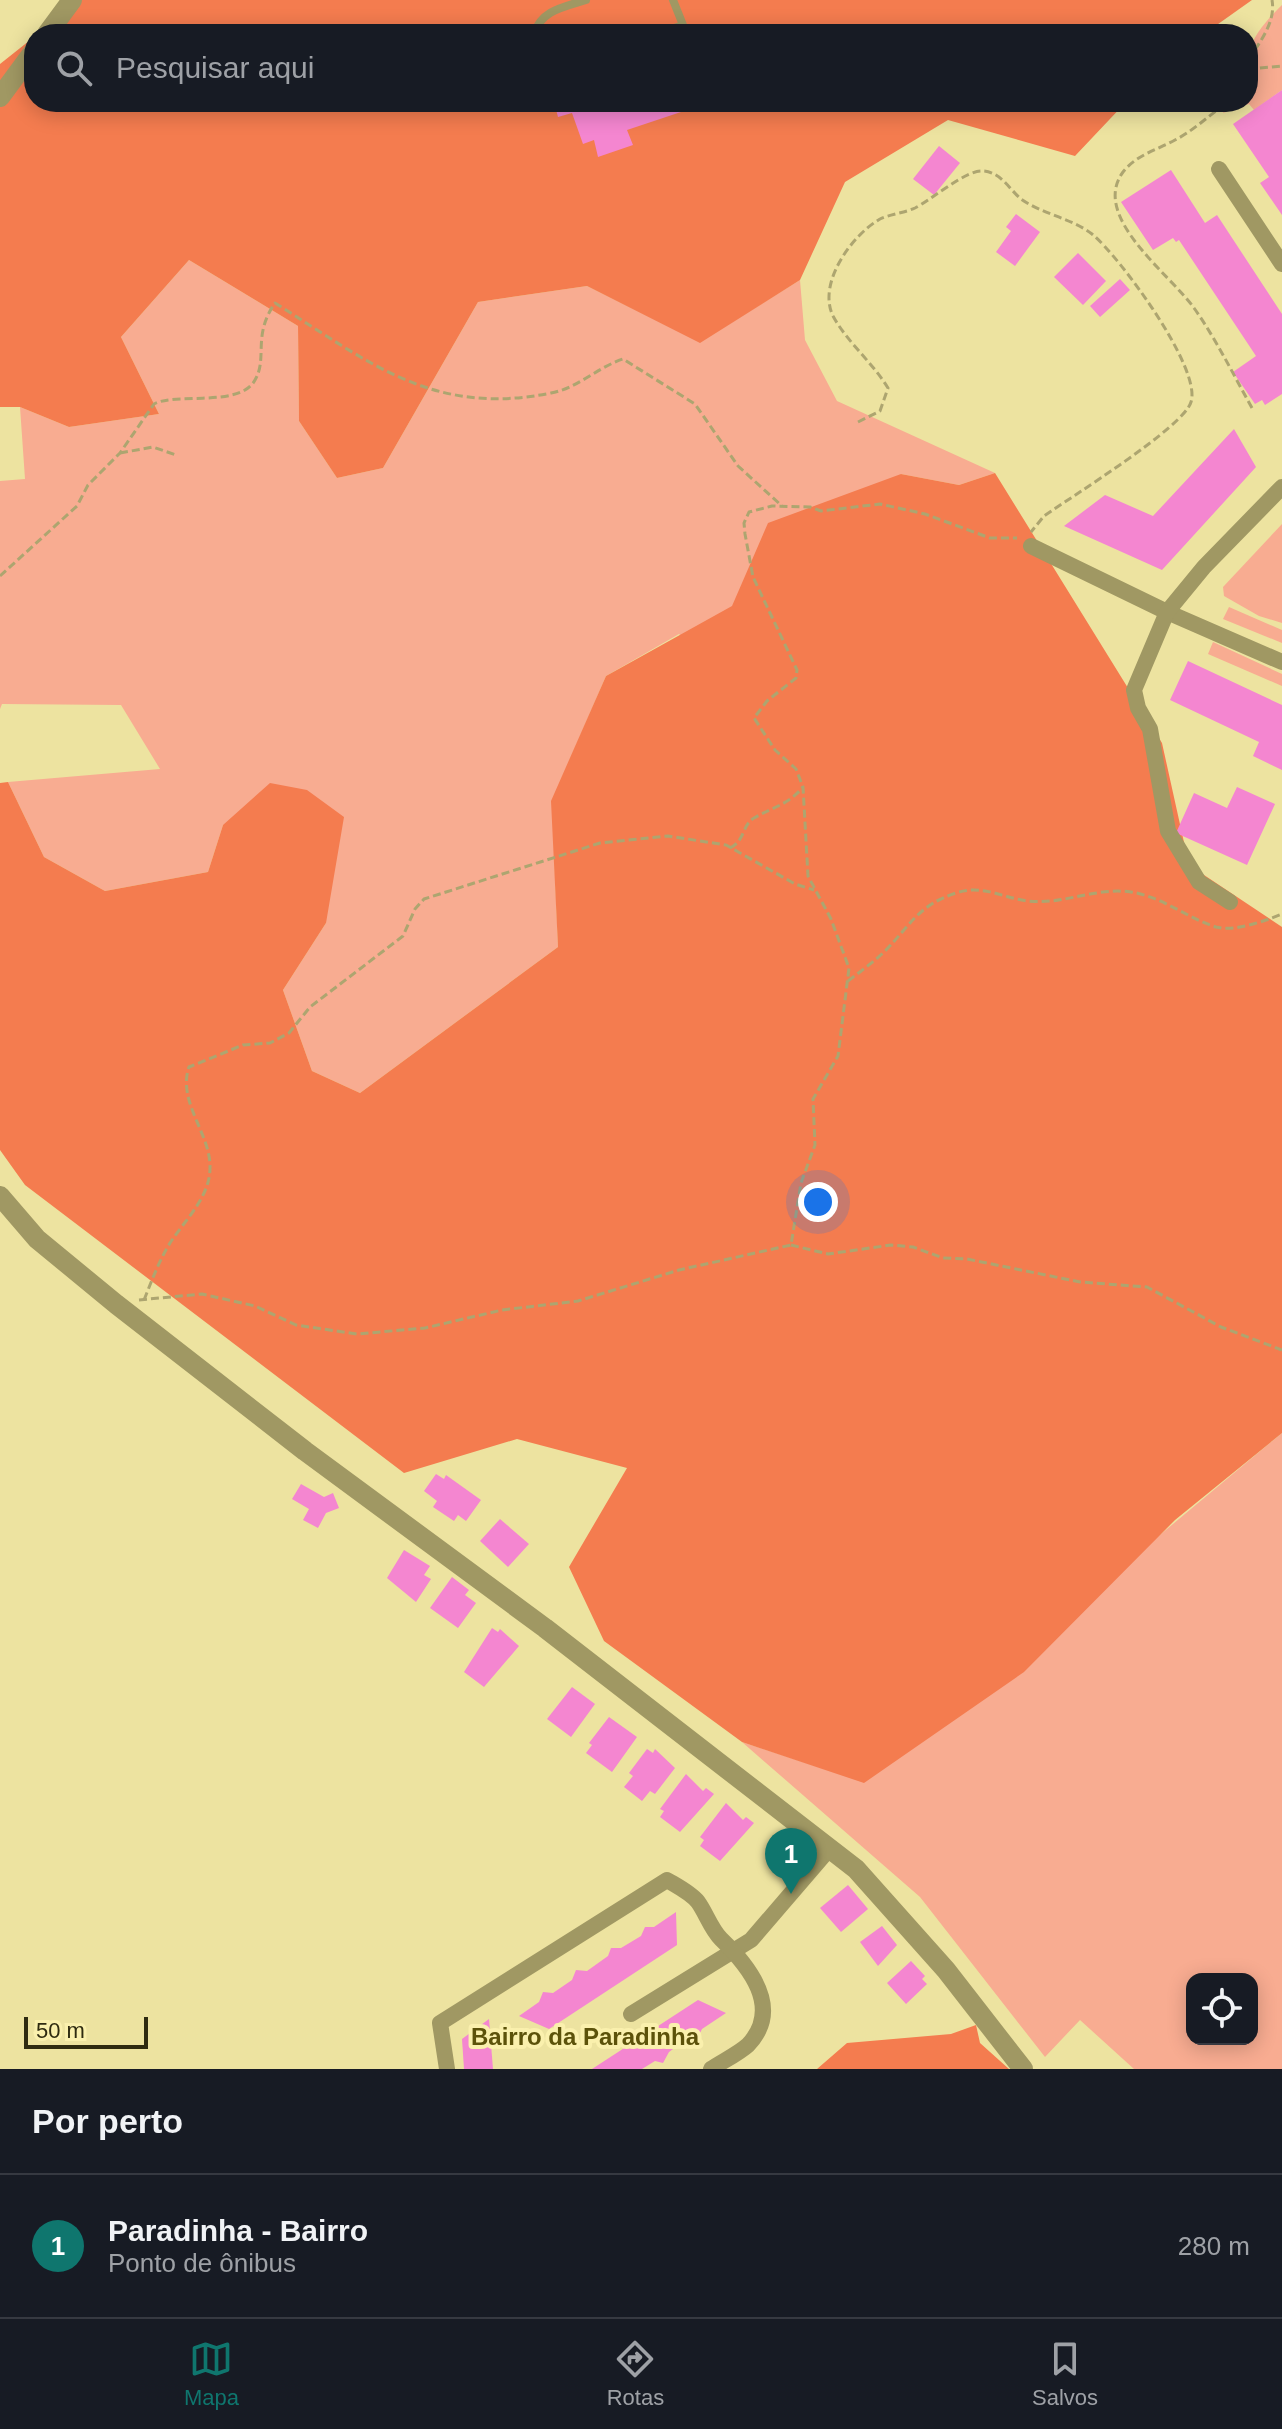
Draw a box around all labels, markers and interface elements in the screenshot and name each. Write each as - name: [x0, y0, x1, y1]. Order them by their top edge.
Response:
- search box: [24, 24, 1258, 112]
- icon: search: [52, 46, 96, 90]
- text: Pesquisar aqui: [116, 51, 314, 84]
- your location: [798, 1182, 838, 1222]
- pin: 1: [765, 1828, 817, 1894]
- map controls: [1186, 1973, 1258, 2045]
- button: locate: [1186, 1973, 1258, 2045]
- scale bar: [24, 2013, 148, 2049]
- text: 50 m: [36, 2018, 85, 2043]
- district label: Bairro da Paradinha: [471, 2023, 700, 2050]
- text: Por perto: [32, 2102, 183, 2140]
- text: Paradinha - Bairro: [108, 2214, 368, 2247]
- text: 1: [51, 2231, 65, 2261]
- text: 280 m: [1178, 2231, 1250, 2261]
- text: Ponto de ônibus: [108, 2248, 296, 2278]
- tab: Mapa: [184, 2337, 239, 2411]
- tab: Rotas: [607, 2337, 664, 2411]
- tab: Salvos: [1032, 2337, 1098, 2411]

